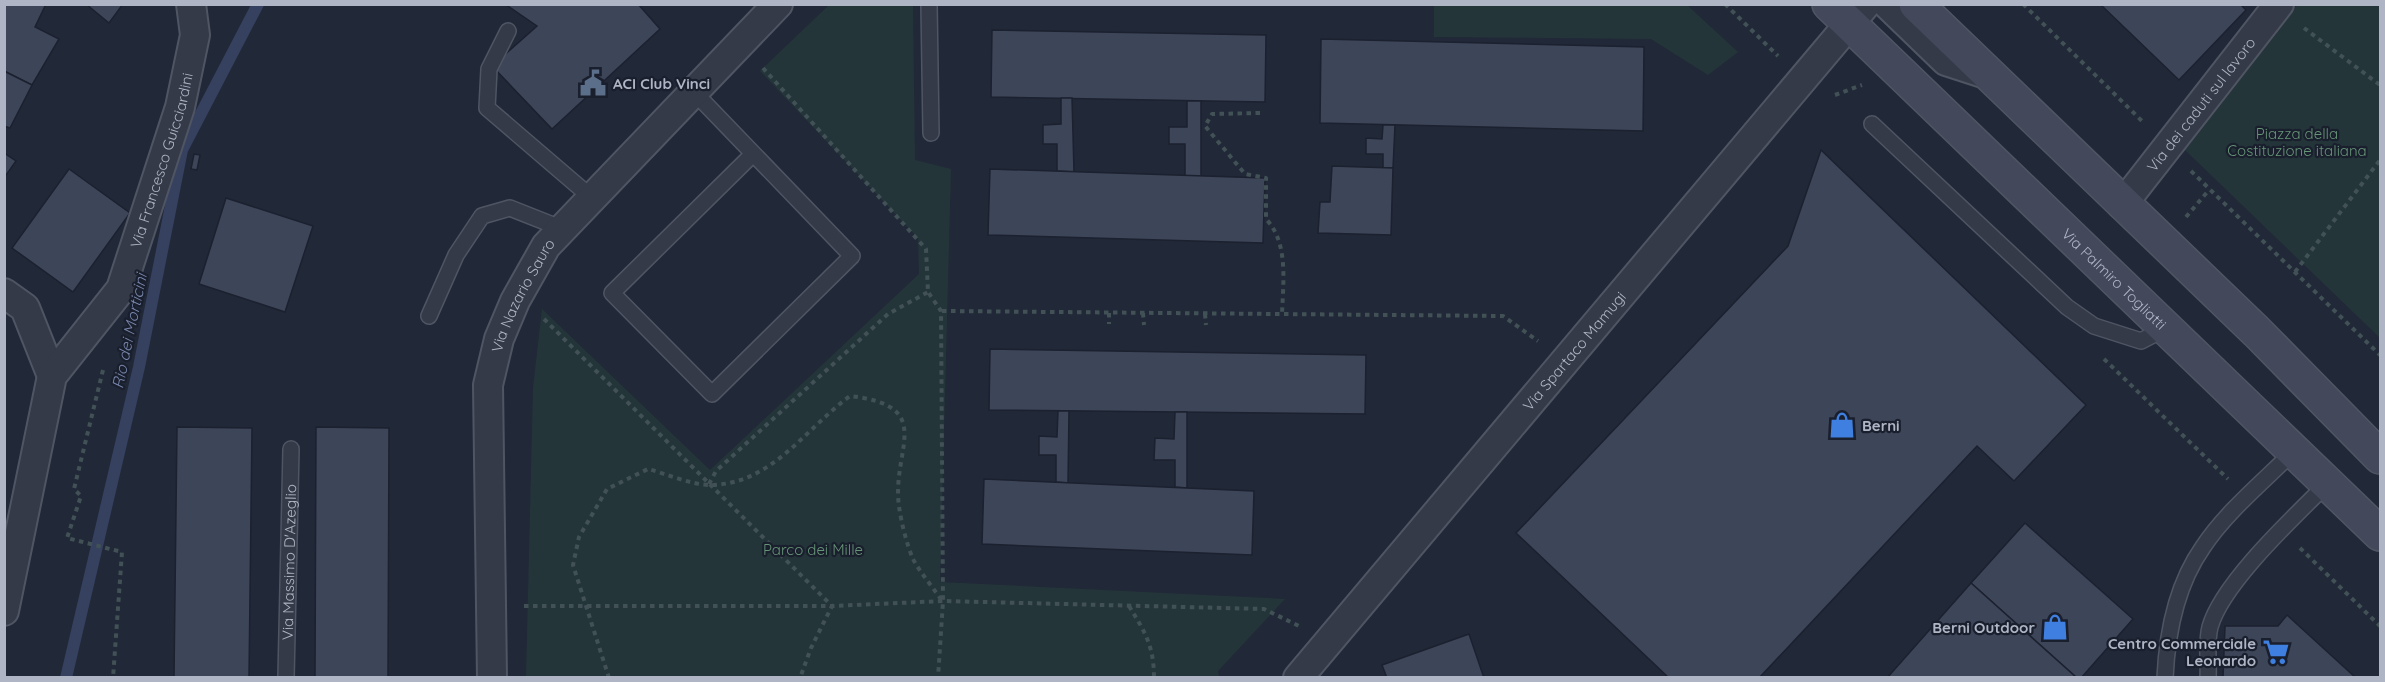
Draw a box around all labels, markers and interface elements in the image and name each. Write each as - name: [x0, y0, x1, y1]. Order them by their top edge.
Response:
- street label: Via dei caduti sul lavoro: [2142, 33, 2259, 175]
- public building icon: ACI Club Vinci: [578, 68, 608, 98]
- street label: Via Francesco Guicciardini: [126, 71, 196, 250]
- place label: ACI Club Vinci: [613, 74, 710, 93]
- park label: Piazza della Costituzione italiana: [2227, 124, 2367, 160]
- street label: Via Palmiro Togliatti: [2058, 224, 2171, 333]
- street label: Via Nazario Sauro: [487, 234, 558, 354]
- water label: Rio dei Morticini: [107, 270, 151, 390]
- street label: Via Spartaco Mamugi: [1518, 287, 1629, 414]
- shop icon: Berni: [1827, 410, 1857, 440]
- place label: Berni: [1862, 416, 1900, 435]
- street label: Via Massimo D'Azeglio: [277, 484, 300, 640]
- park label: Parco dei Mille: [763, 540, 863, 559]
- shop icon: Berni Outdoor: [2040, 612, 2070, 642]
- place label: Berni Outdoor: [1932, 618, 2035, 637]
- place label: Centro Commerciale Leonardo: [2108, 634, 2256, 670]
- supermarket icon: Centro Commerciale Leonardo: [2261, 637, 2291, 667]

